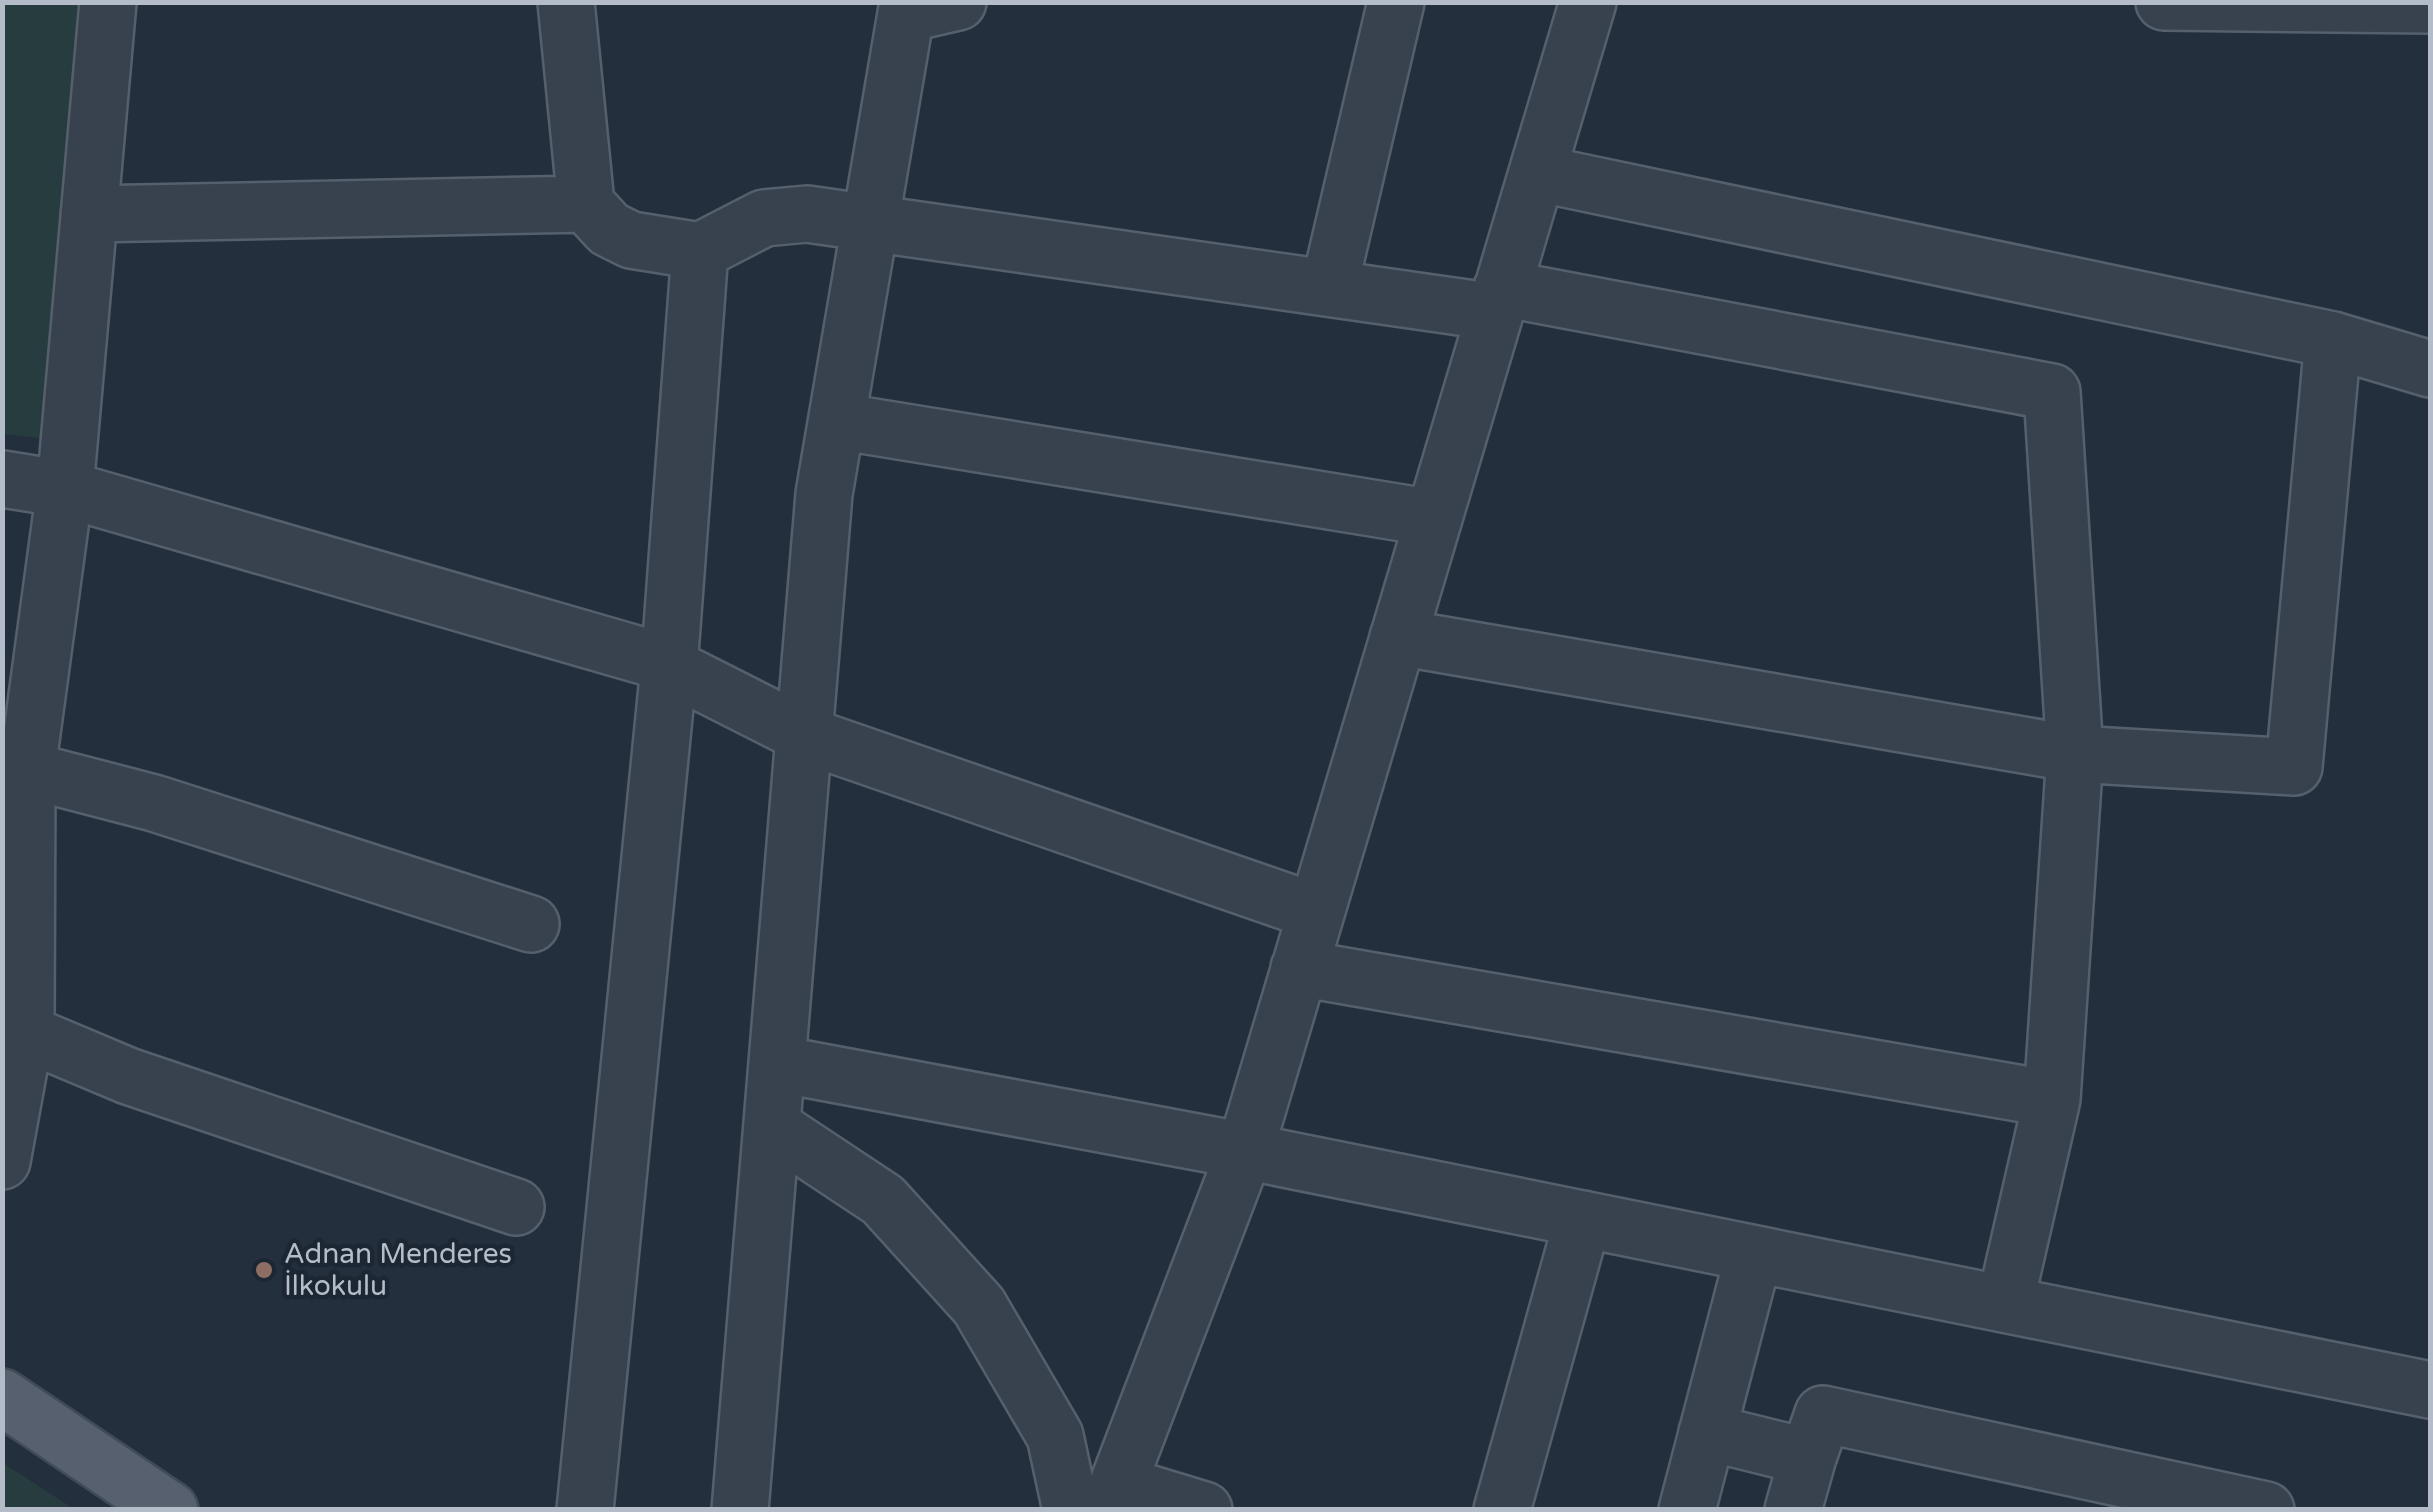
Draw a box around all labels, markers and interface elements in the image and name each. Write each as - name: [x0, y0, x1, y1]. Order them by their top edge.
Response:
- place label: Adnan Menderes İlkokulu: [284, 1237, 512, 1303]
- marker: Adnan Menderes İlkokulu: [253, 1259, 275, 1281]

